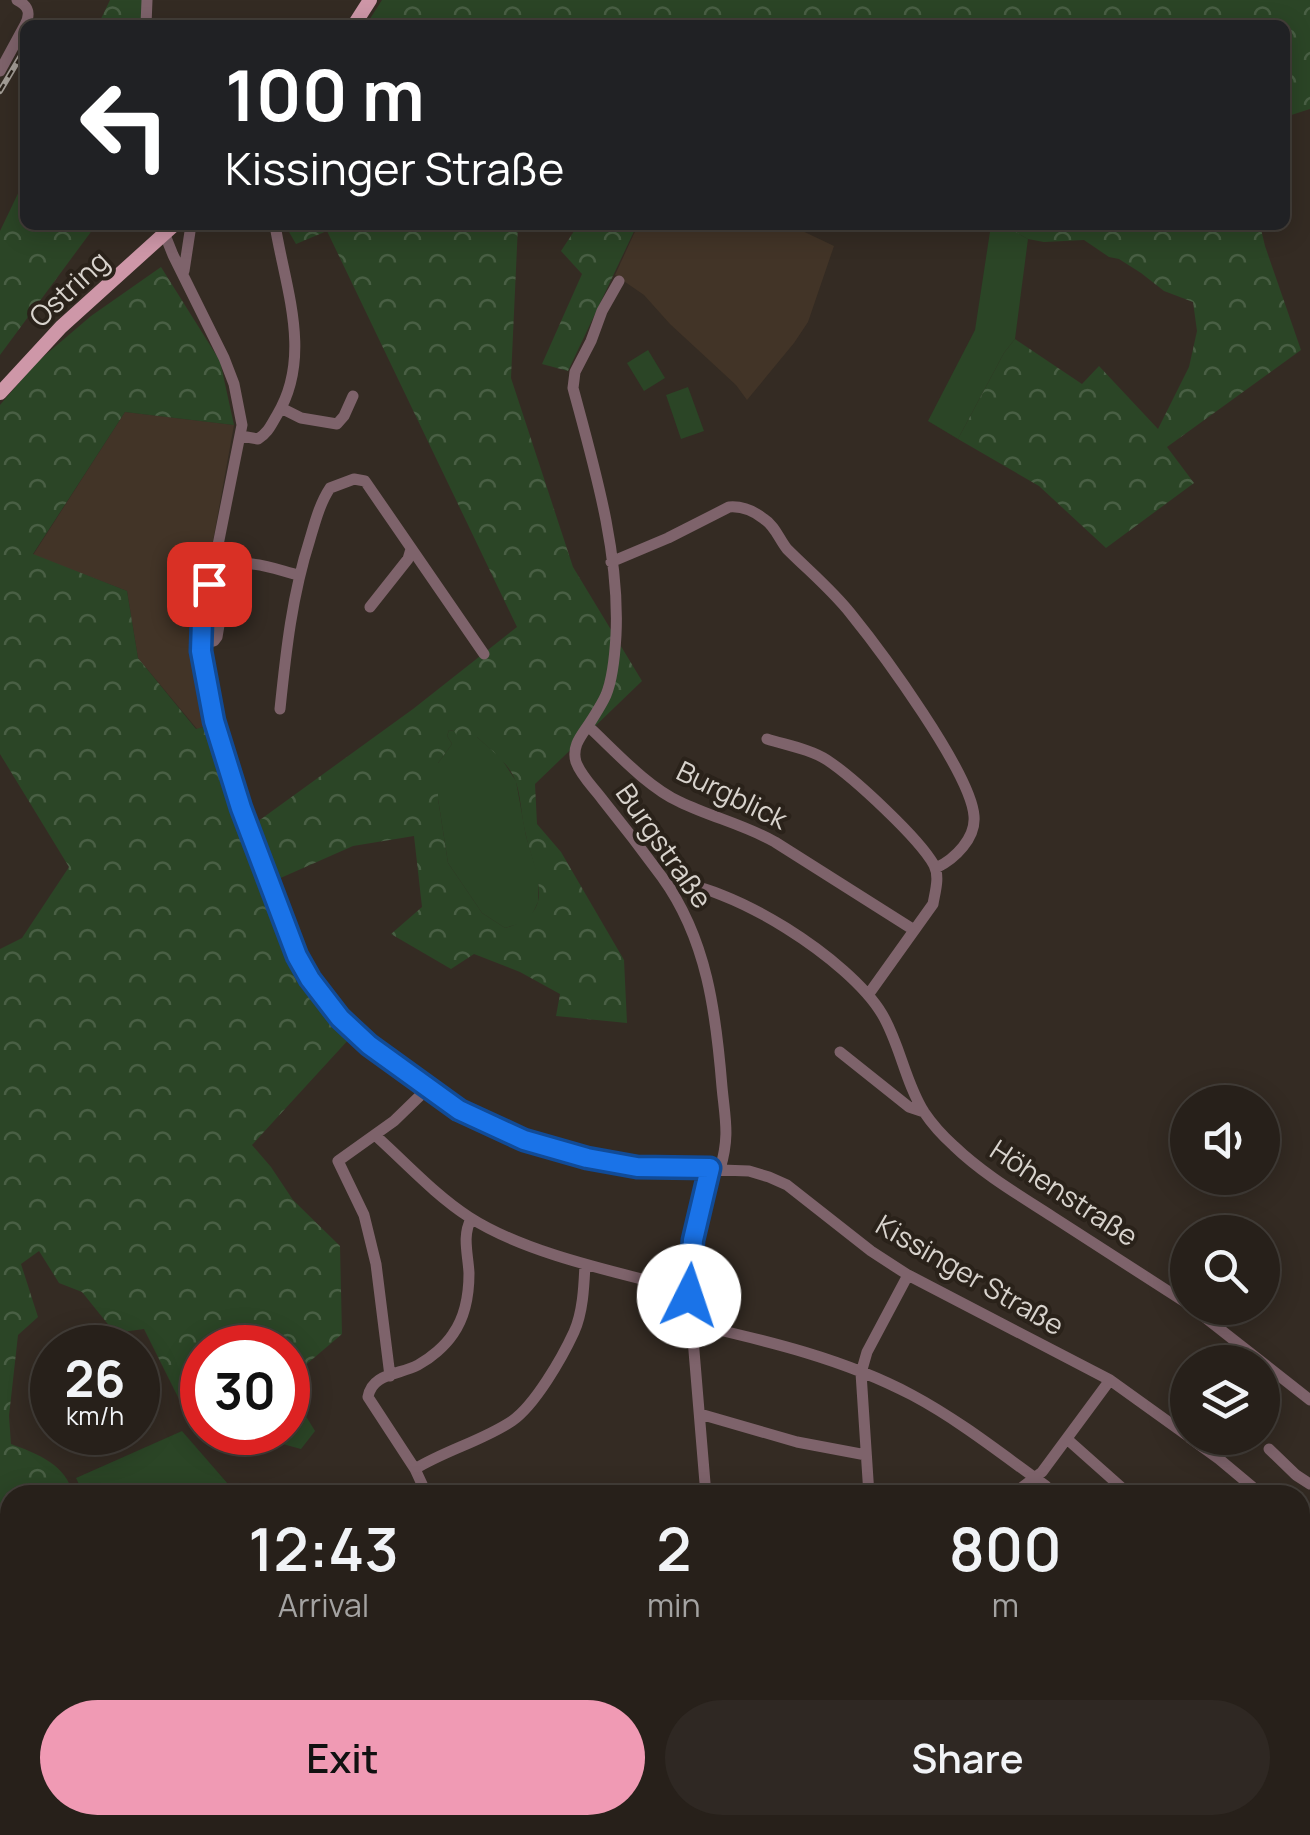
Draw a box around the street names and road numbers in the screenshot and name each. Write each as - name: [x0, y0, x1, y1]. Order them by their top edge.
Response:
- street label: Ostring: [20, 242, 116, 335]
- street label: Burgblick: [671, 751, 795, 838]
- street label: Burgstraße: [608, 776, 722, 915]
- street label: Höhenstraße: [983, 1130, 1146, 1254]
- street label: Kissinger Straße: [870, 1205, 1071, 1343]

